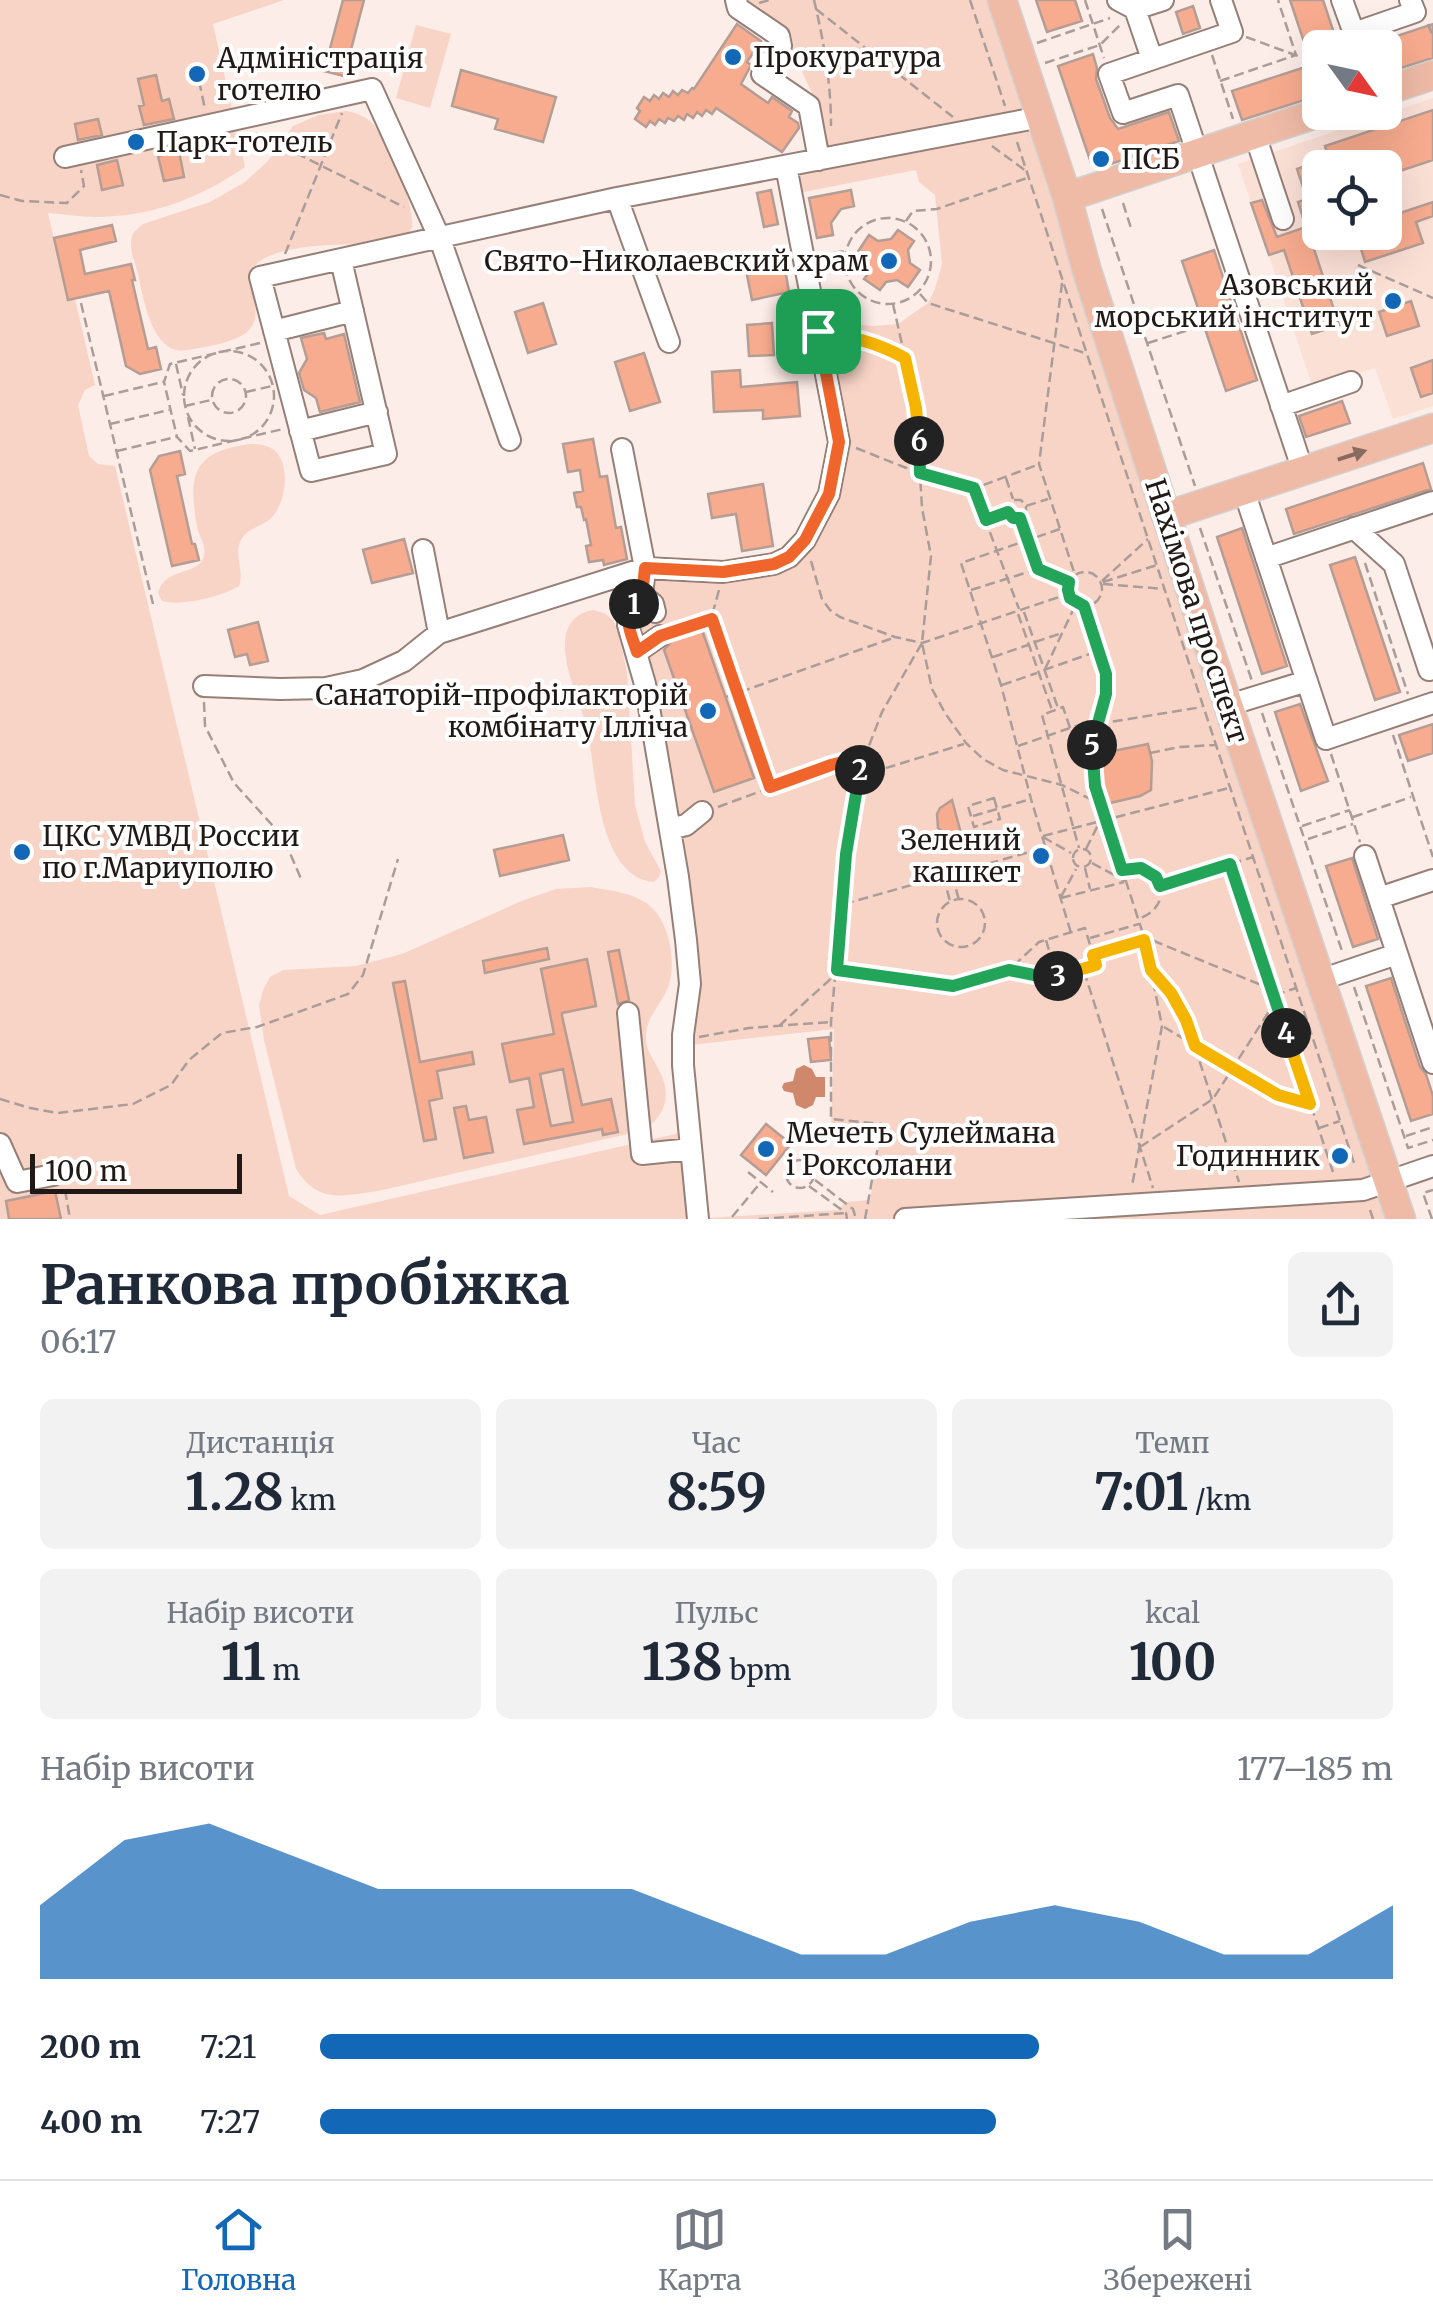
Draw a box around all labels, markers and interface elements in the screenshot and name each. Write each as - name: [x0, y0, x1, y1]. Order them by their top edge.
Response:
- north arrow: [1302, 30, 1402, 130]
- map controls: [1302, 30, 1402, 250]
- place label: Прокуратура: [753, 39, 941, 75]
- place label: Адміністрація готелю: [216, 40, 424, 108]
- marker: Прокуратура: [722, 46, 744, 68]
- marker: Адміністрація готелю: [186, 63, 208, 85]
- place label: Парк-готель: [156, 124, 332, 160]
- marker: Парк-готель: [125, 131, 147, 153]
- place label: ПСБ: [1121, 141, 1180, 177]
- marker: ПСБ: [1090, 148, 1112, 170]
- button: locate: [1302, 150, 1402, 250]
- place label: Свято-Николаевский храм: [484, 243, 869, 279]
- marker: Свято-Николаевский храм: [878, 250, 900, 272]
- place label: Азовський морський інститут: [1094, 267, 1373, 335]
- pin: [776, 289, 861, 374]
- marker: Азовський морський інститут: [1382, 290, 1404, 312]
- icon: arrive: [791, 304, 846, 359]
- pin: 6: [894, 416, 944, 466]
- text: 6: [910, 423, 928, 459]
- one-way arrow: [1338, 446, 1368, 461]
- street label: Нахімова проспект: [1137, 474, 1257, 748]
- pin: 1: [609, 579, 659, 629]
- text: 1: [628, 586, 640, 622]
- place label: Санаторій-профілакторій комбінату Ілліча: [315, 677, 688, 745]
- marker: Санаторій-профілакторій комбінату Ілліча: [697, 700, 719, 722]
- pin: 5: [1067, 720, 1117, 770]
- text: 5: [1084, 727, 1100, 763]
- pin: 2: [835, 745, 885, 795]
- text: 2: [852, 752, 868, 788]
- place label: ЦКС УМВД России по г.Мариуполю: [42, 818, 300, 886]
- place label: Зелений кашкет: [900, 822, 1021, 890]
- marker: ЦКС УМВД России по г.Мариуполю: [11, 841, 33, 863]
- marker: Зелений кашкет: [1030, 845, 1052, 867]
- pin: 3: [1033, 951, 1083, 1001]
- text: 3: [1050, 958, 1066, 994]
- pin: 4: [1261, 1008, 1311, 1058]
- text: 4: [1277, 1015, 1295, 1051]
- place label: Мечеть Сулеймана і Роксолани: [786, 1115, 1056, 1183]
- marker: Мечеть Сулеймана і Роксолани: [755, 1138, 777, 1160]
- place label: Годинник: [1176, 1138, 1320, 1174]
- marker: Годинник: [1329, 1145, 1351, 1167]
- scale bar: [30, 1149, 242, 1194]
- text: 100 m: [45, 1153, 127, 1189]
- text: Ранкова пробіжка: [40, 1250, 570, 1319]
- button: share: [1288, 1252, 1393, 1357]
- text: 06:17: [40, 1322, 116, 1362]
- text: Дистанція: [186, 1425, 335, 1461]
- text: Час: [692, 1425, 741, 1461]
- text: Темп: [1135, 1425, 1210, 1461]
- text: 1.28: [185, 1461, 284, 1524]
- text: 8:59: [666, 1461, 767, 1524]
- text: 7:01: [1094, 1461, 1188, 1524]
- text: km: [284, 1482, 336, 1518]
- text: /km: [1188, 1482, 1251, 1518]
- text: Набір висоти: [167, 1595, 354, 1631]
- text: Пульс: [674, 1595, 759, 1631]
- text: kcal: [1145, 1595, 1200, 1631]
- text: 11: [221, 1631, 266, 1694]
- text: 138: [642, 1631, 723, 1694]
- text: 100: [1129, 1631, 1216, 1694]
- text: m: [266, 1652, 300, 1688]
- text: bpm: [723, 1652, 791, 1688]
- text: Набір висоти: [40, 1749, 255, 1789]
- text: 177–185 m: [1237, 1749, 1393, 1789]
- text: 200 m: [40, 2027, 141, 2067]
- text: 7:21: [200, 2027, 256, 2067]
- text: 400 m: [40, 2102, 142, 2142]
- text: 7:27: [200, 2102, 260, 2142]
- tab: Головна: [181, 2202, 296, 2298]
- tab: Карта: [658, 2202, 741, 2298]
- tab: Збережені: [1103, 2202, 1252, 2298]

